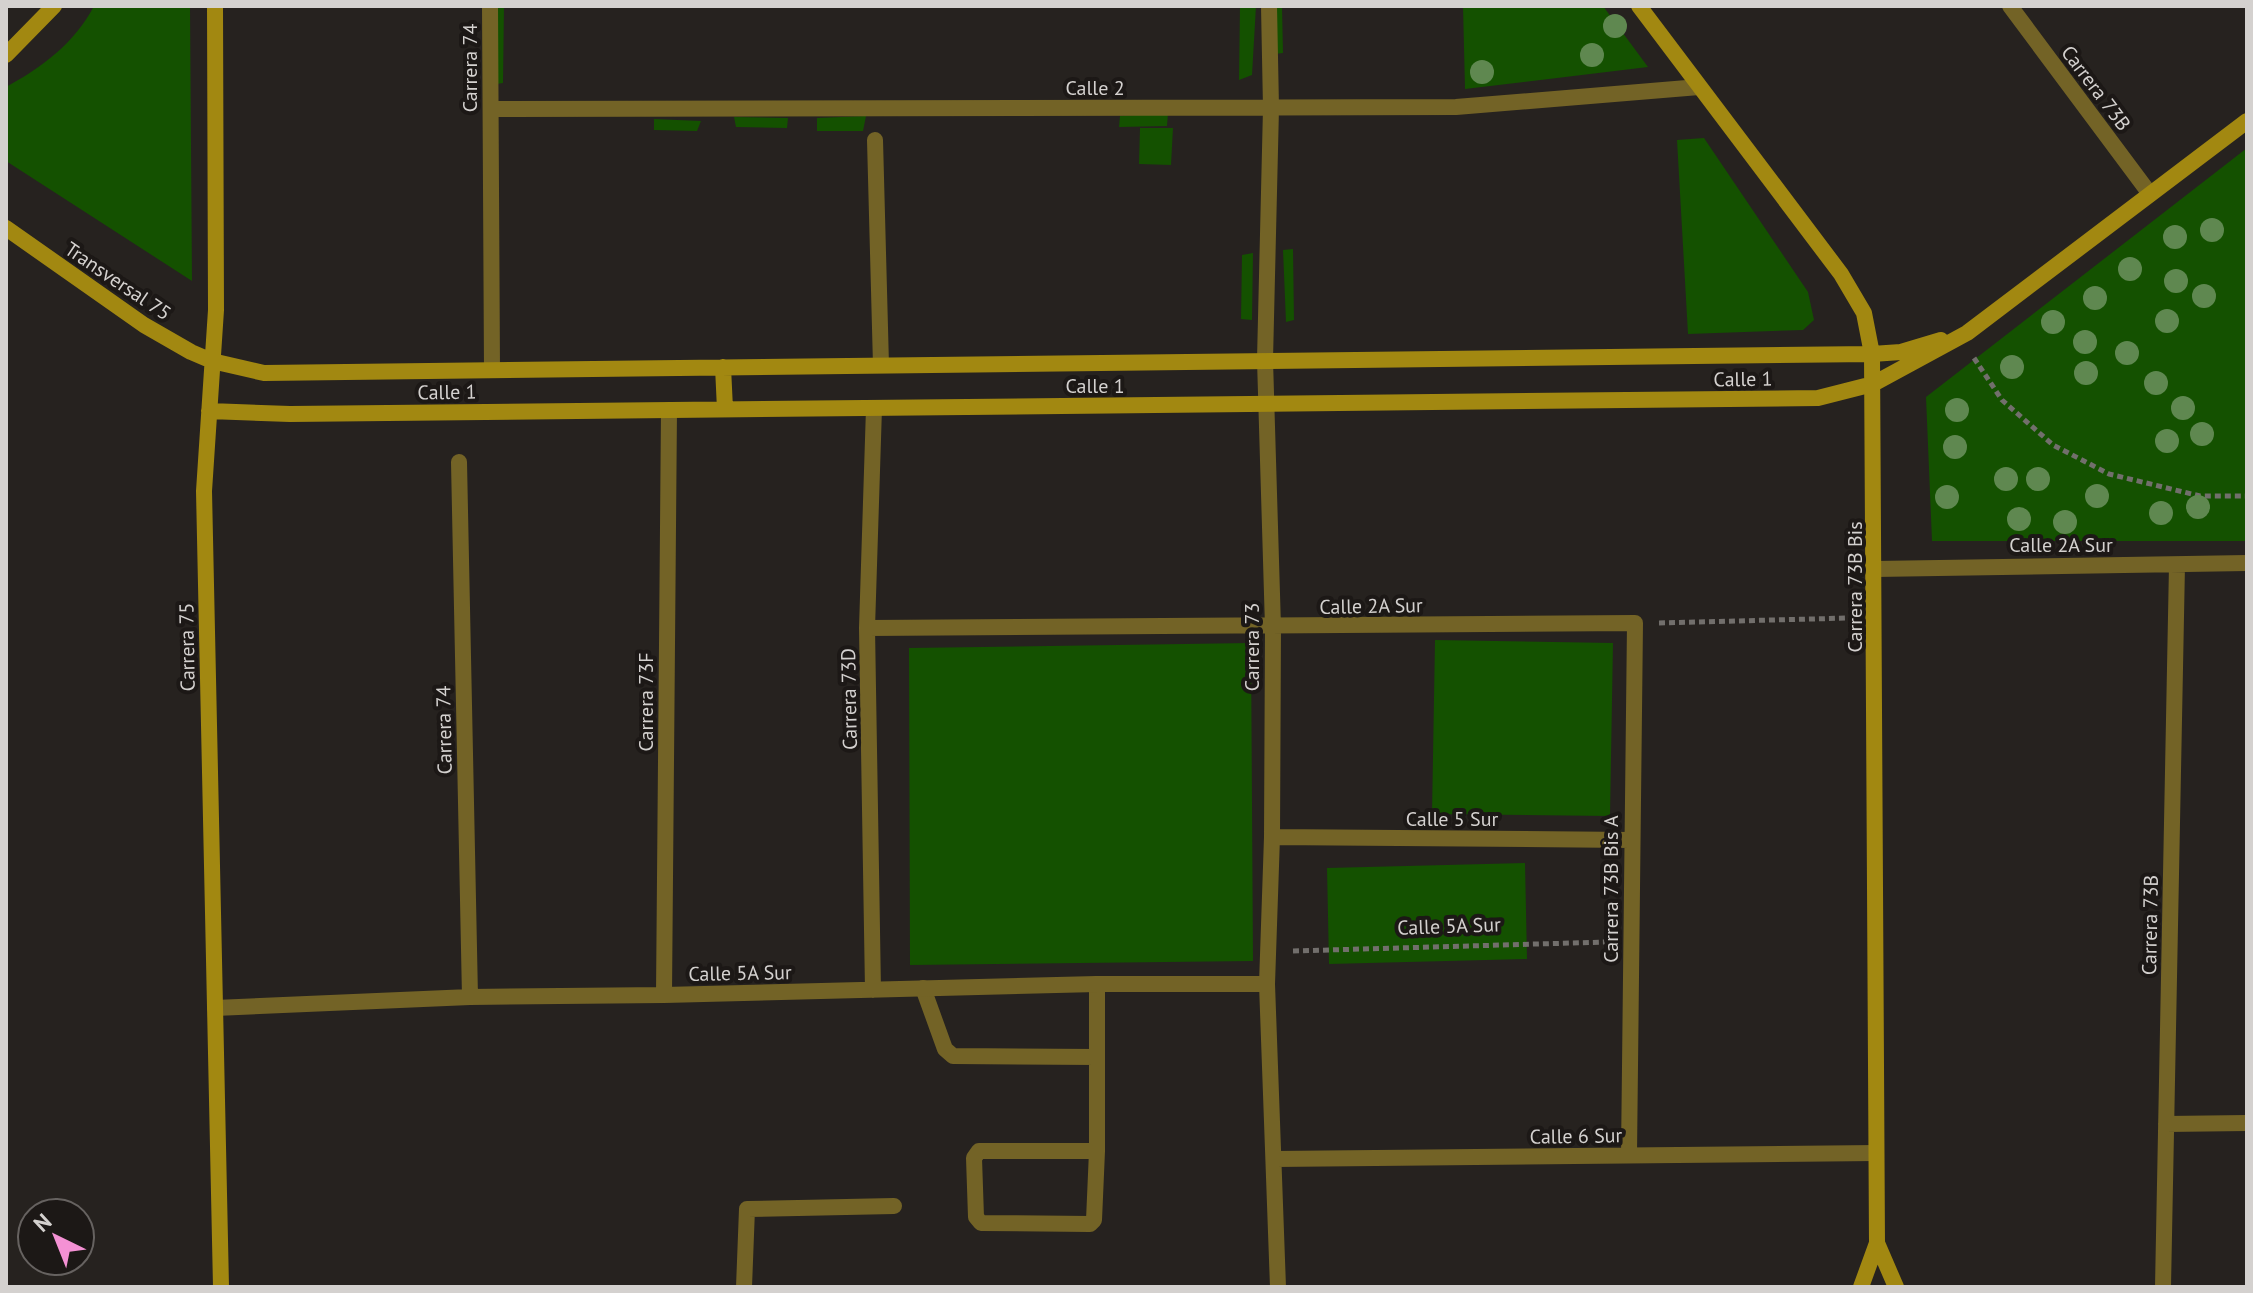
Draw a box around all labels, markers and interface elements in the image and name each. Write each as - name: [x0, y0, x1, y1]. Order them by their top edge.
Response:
- street label: Carrera 74: [457, 24, 483, 112]
- street label: Carrera 73B: [2055, 40, 2137, 136]
- street label: Calle 2: [1065, 75, 1125, 101]
- street label: Transversal 75: [60, 236, 176, 326]
- street label: Calle 1: [1713, 365, 1773, 393]
- street label: Calle 1: [1065, 373, 1125, 399]
- street label: Calle 1: [417, 378, 477, 406]
- street label: Carrera 73B Bis: [1842, 521, 1868, 653]
- street label: Calle 2A Sur: [2009, 532, 2113, 558]
- street label: Calle 2A Sur: [1319, 592, 1423, 620]
- street label: Carrera 75: [173, 602, 201, 692]
- street label: Carrera 73: [1239, 603, 1265, 691]
- street label: Carrera 73D: [835, 648, 863, 750]
- street label: Carrera 73F: [633, 653, 659, 751]
- street label: Carrera 74: [430, 685, 458, 775]
- street label: Calle 5 Sur: [1406, 806, 1499, 832]
- street label: Carrera 73B Bis A: [1598, 815, 1624, 963]
- street label: Carrera 73B: [2136, 875, 2164, 975]
- street label: Calle 5A Sur: [1397, 911, 1501, 941]
- street label: Calle 5A Sur: [688, 959, 792, 987]
- street label: Calle 6 Sur: [1529, 1122, 1623, 1150]
- north arrow: [16, 1197, 96, 1277]
- text: N: [28, 1207, 57, 1238]

